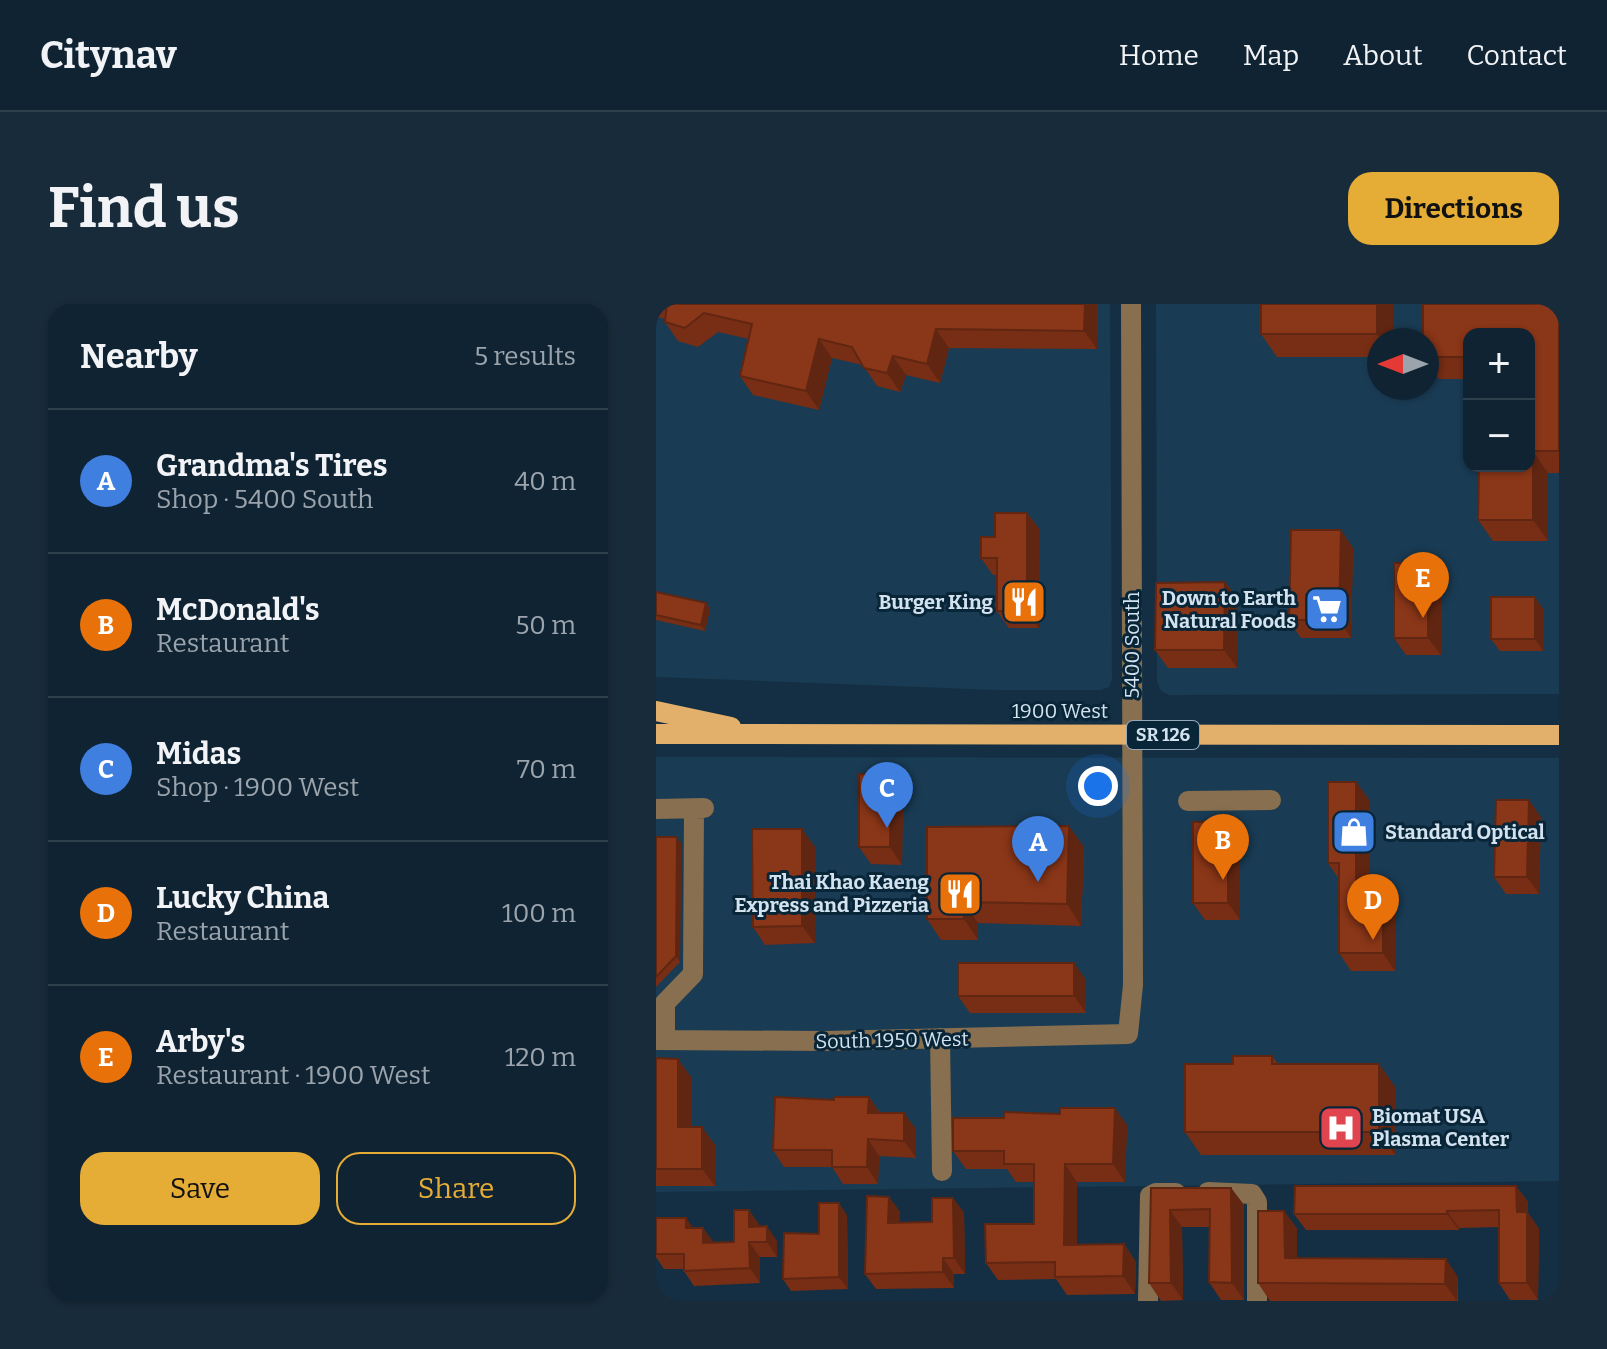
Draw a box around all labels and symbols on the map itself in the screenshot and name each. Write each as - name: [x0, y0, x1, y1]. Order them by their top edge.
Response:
- north arrow: [1367, 328, 1439, 400]
- pin: E: [1397, 552, 1449, 618]
- restaurant icon: Burger King: [1000, 578, 1048, 626]
- supermarket icon: Down to Earth Natural Foods: [1303, 585, 1351, 633]
- place label: Down to Earth Natural Foods: [1162, 586, 1296, 633]
- place label: Burger King: [878, 590, 994, 614]
- street label: 5400 South: [1120, 591, 1144, 699]
- street label: 1900 West: [1012, 699, 1108, 723]
- road number: SR 126: [1127, 721, 1199, 749]
- pin: C: [861, 762, 913, 828]
- your location: [1078, 766, 1118, 806]
- shop icon: Standard Optical: [1330, 808, 1378, 856]
- pin: B: [1197, 814, 1249, 880]
- pin: A: [1012, 816, 1064, 882]
- place label: Standard Optical: [1385, 820, 1545, 844]
- place label: Thai Khao Kaeng Express and Pizzeria: [735, 870, 930, 917]
- restaurant icon: Thai Khao Kaeng Express and Pizzeria: [936, 870, 984, 918]
- pin: D: [1347, 874, 1399, 940]
- street label: South 1950 West: [815, 1027, 969, 1053]
- hospital icon: Biomat USA Plasma Center: [1317, 1104, 1365, 1152]
- place label: Biomat USA Plasma Center: [1372, 1104, 1510, 1151]

